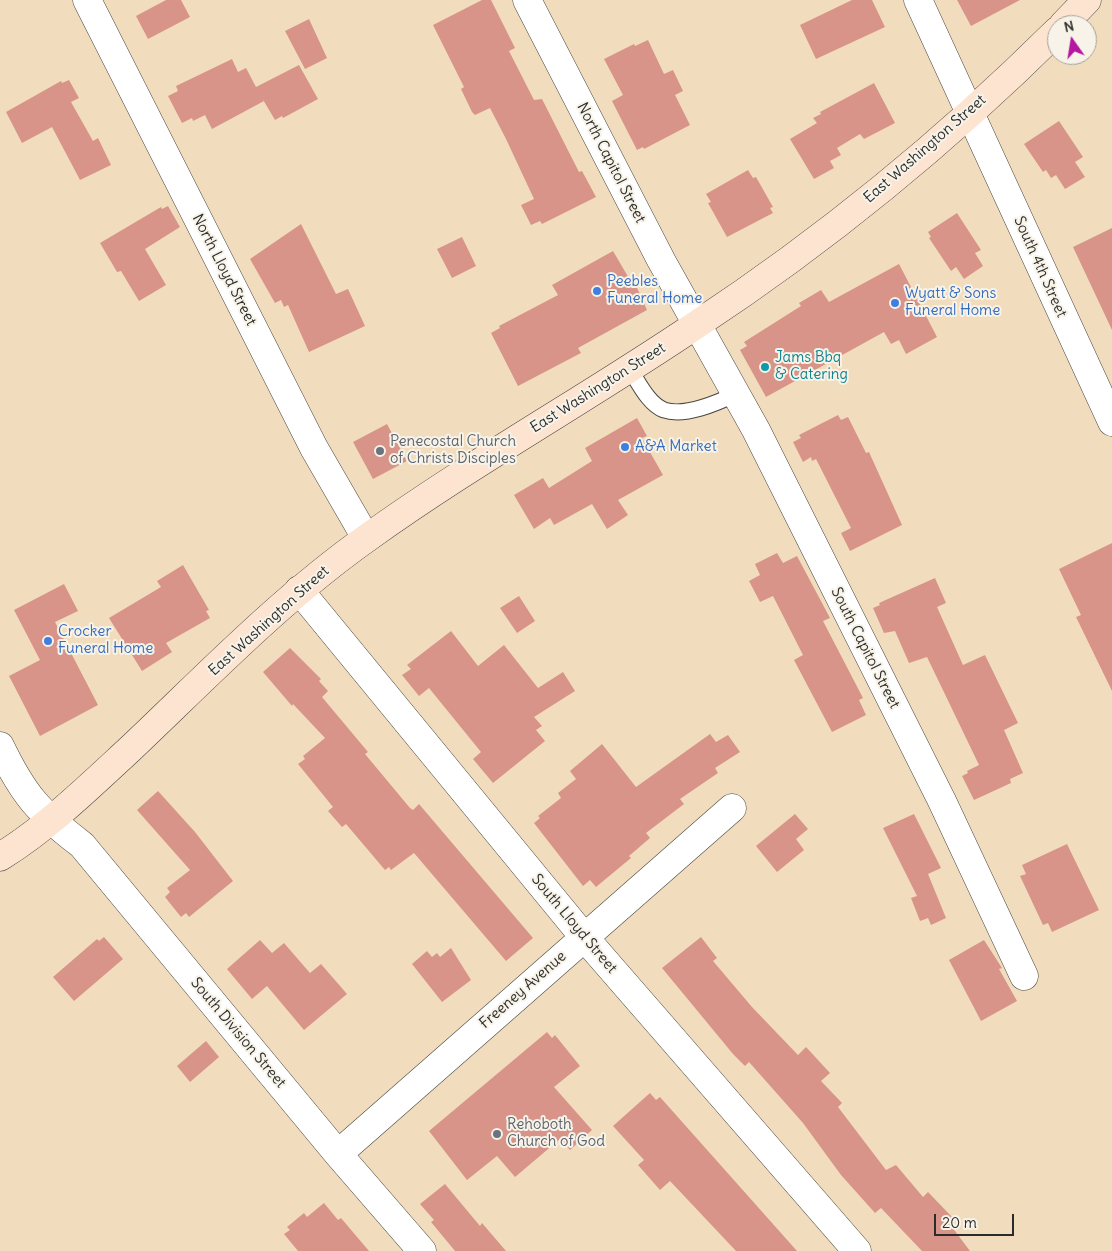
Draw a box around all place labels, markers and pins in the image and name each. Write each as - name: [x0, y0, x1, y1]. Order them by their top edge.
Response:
- place label: Peebles Funeral Home: [607, 273, 702, 308]
- marker: Peebles Funeral Home: [591, 285, 603, 297]
- place label: Wyatt & Sons Funeral Home: [905, 285, 1000, 320]
- marker: Wyatt & Sons Funeral Home: [889, 297, 901, 309]
- place label: Jams Bbq & Catering: [775, 349, 848, 384]
- marker: Jams Bbq & Catering: [759, 361, 771, 373]
- place label: Penecostal Church of Christs Disciples: [390, 433, 516, 468]
- place label: A&A Market: [635, 438, 717, 456]
- marker: A&A Market: [619, 441, 631, 453]
- marker: Penecostal Church of Christs Disciples: [374, 445, 386, 457]
- place label: Crocker Funeral Home: [58, 623, 153, 658]
- marker: Crocker Funeral Home: [42, 635, 54, 647]
- place label: Rehoboth Church of God: [507, 1116, 605, 1151]
- marker: Rehoboth Church of God: [491, 1128, 503, 1140]

